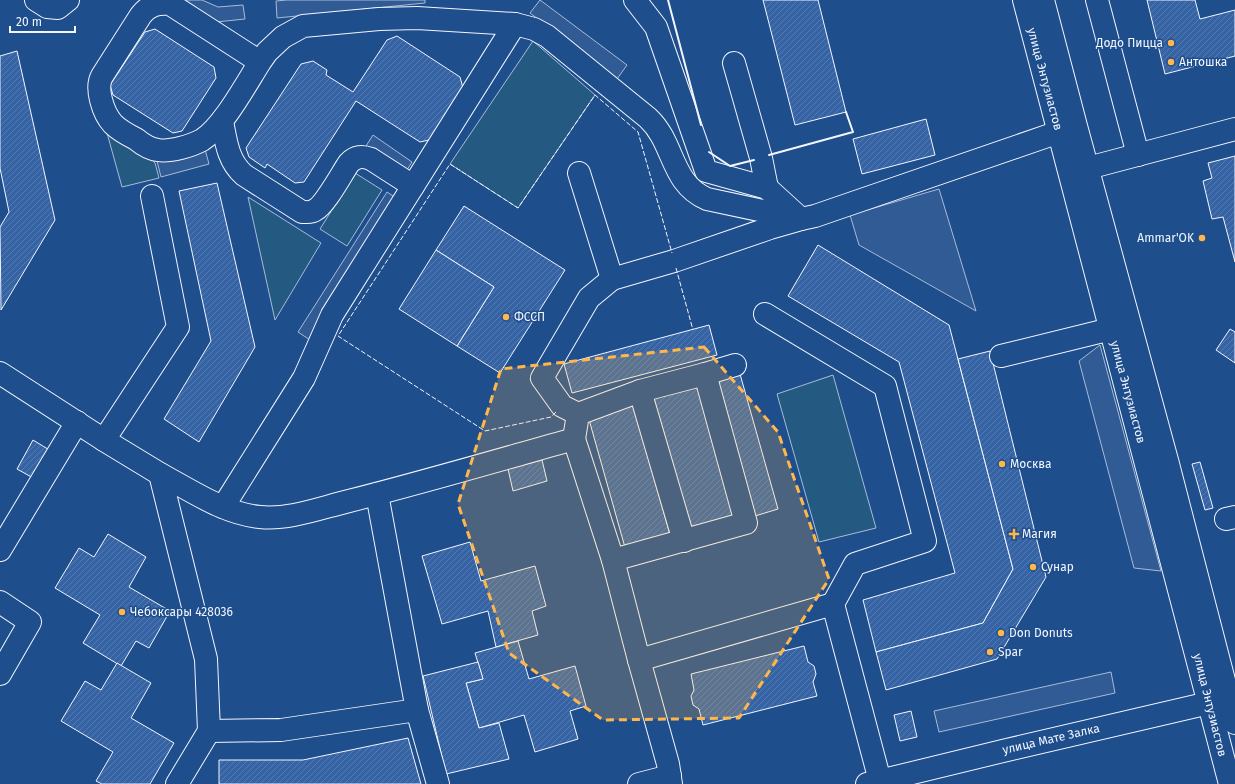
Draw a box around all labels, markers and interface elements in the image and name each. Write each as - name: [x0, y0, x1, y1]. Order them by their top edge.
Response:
- scale bar: [10, 8, 75, 34]
- text: 20 m: [16, 15, 42, 29]
- street label: улица Энтузиастов: [1025, 26, 1066, 132]
- place label: Додо Пицца: [1095, 36, 1163, 50]
- marker: Додо Пицца: [1166, 38, 1176, 48]
- place label: Антошка: [1179, 55, 1227, 69]
- marker: Антошка: [1166, 57, 1176, 67]
- place label: Ammar'OK: [1137, 231, 1195, 245]
- marker: Ammar'OK: [1197, 233, 1207, 243]
- place label: ФССП: [514, 310, 545, 324]
- marker: ФССП: [501, 312, 511, 322]
- street label: улица Энтузиастов: [1108, 339, 1149, 445]
- place label: Москва: [1010, 457, 1051, 471]
- marker: Москва: [997, 459, 1007, 469]
- place label: Магия: [1022, 527, 1057, 541]
- marker: Магия: [1009, 529, 1019, 539]
- place label: Сунар: [1041, 560, 1074, 574]
- marker: Сунар: [1028, 562, 1038, 572]
- place label: Чебоксары 428036: [130, 605, 233, 619]
- marker: Чебоксары 428036: [117, 607, 127, 617]
- place label: Don Donuts: [1009, 626, 1073, 640]
- marker: Don Donuts: [996, 628, 1006, 638]
- place label: Spar: [998, 645, 1023, 659]
- marker: Spar: [985, 647, 995, 657]
- street label: улица Энтузиастов: [1190, 652, 1230, 758]
- street label: улица Мате Залка: [1001, 721, 1101, 757]

